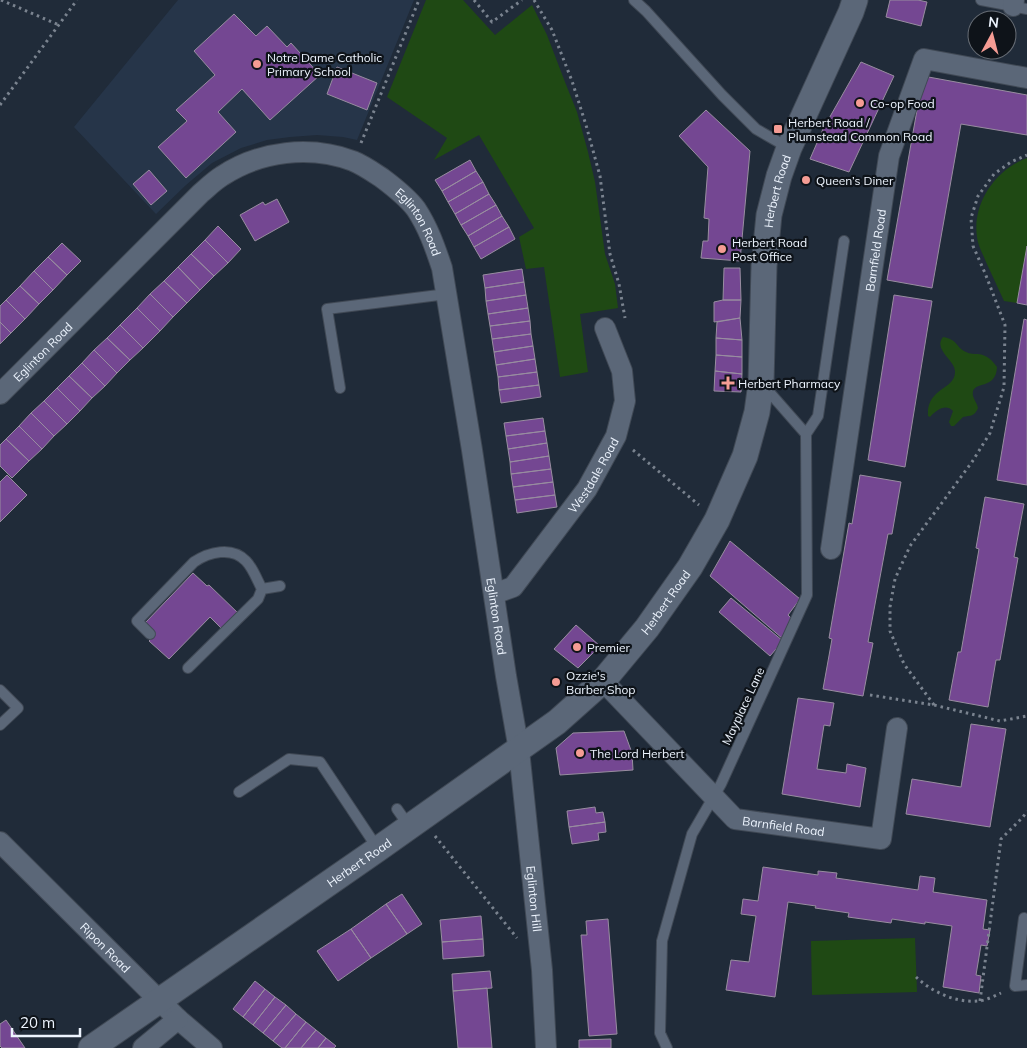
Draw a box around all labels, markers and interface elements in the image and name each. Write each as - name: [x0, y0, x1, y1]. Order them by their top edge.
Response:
- north arrow: [967, 10, 1017, 60]
- text: N: [987, 13, 1000, 32]
- place label: Notre Dame Catholic Primary School: [267, 50, 382, 79]
- marker: Notre Dame Catholic Primary School: [251, 58, 263, 70]
- place label: Co-op Food: [870, 96, 935, 111]
- marker: Co-op Food: [854, 97, 866, 109]
- place label: Herbert Road / Plumstead Common Road: [788, 115, 932, 144]
- marker: Herbert Road / Plumstead Common Road: [772, 123, 784, 135]
- street label: Herbert Road: [760, 152, 794, 228]
- place label: Queen’s Diner: [816, 173, 894, 188]
- marker: Queen’s Diner: [800, 174, 812, 186]
- street label: Eglinton Road: [393, 184, 445, 258]
- street label: Barnfield Road: [862, 208, 889, 292]
- place label: Herbert Road Post Office: [732, 235, 807, 264]
- marker: Herbert Road Post Office: [716, 243, 728, 255]
- street label: Eglinton Road: [10, 319, 75, 384]
- place label: Herbert Pharmacy: [738, 376, 841, 391]
- marker: Herbert Pharmacy: [722, 377, 734, 389]
- street label: Westdale Road: [564, 435, 621, 516]
- street label: Herbert Road: [637, 567, 693, 637]
- street label: Eglinton Road: [484, 577, 510, 656]
- place label: Premier: [587, 640, 630, 655]
- marker: Premier: [571, 641, 583, 653]
- street label: Mayplace Lane: [718, 665, 768, 747]
- place label: Ozzie's Barber Shop: [566, 668, 636, 697]
- marker: Ozzie's Barber Shop: [550, 676, 562, 688]
- place label: The Lord Herbert: [590, 746, 685, 761]
- marker: The Lord Herbert: [574, 747, 586, 759]
- street label: Barnfield Road: [742, 813, 826, 839]
- street label: Herbert Road: [324, 835, 394, 890]
- street label: Eglinton Hill: [524, 865, 545, 932]
- street label: Ripon Road: [77, 919, 134, 975]
- scale bar: [12, 1006, 80, 1038]
- text: 20 m: [20, 1013, 55, 1032]

